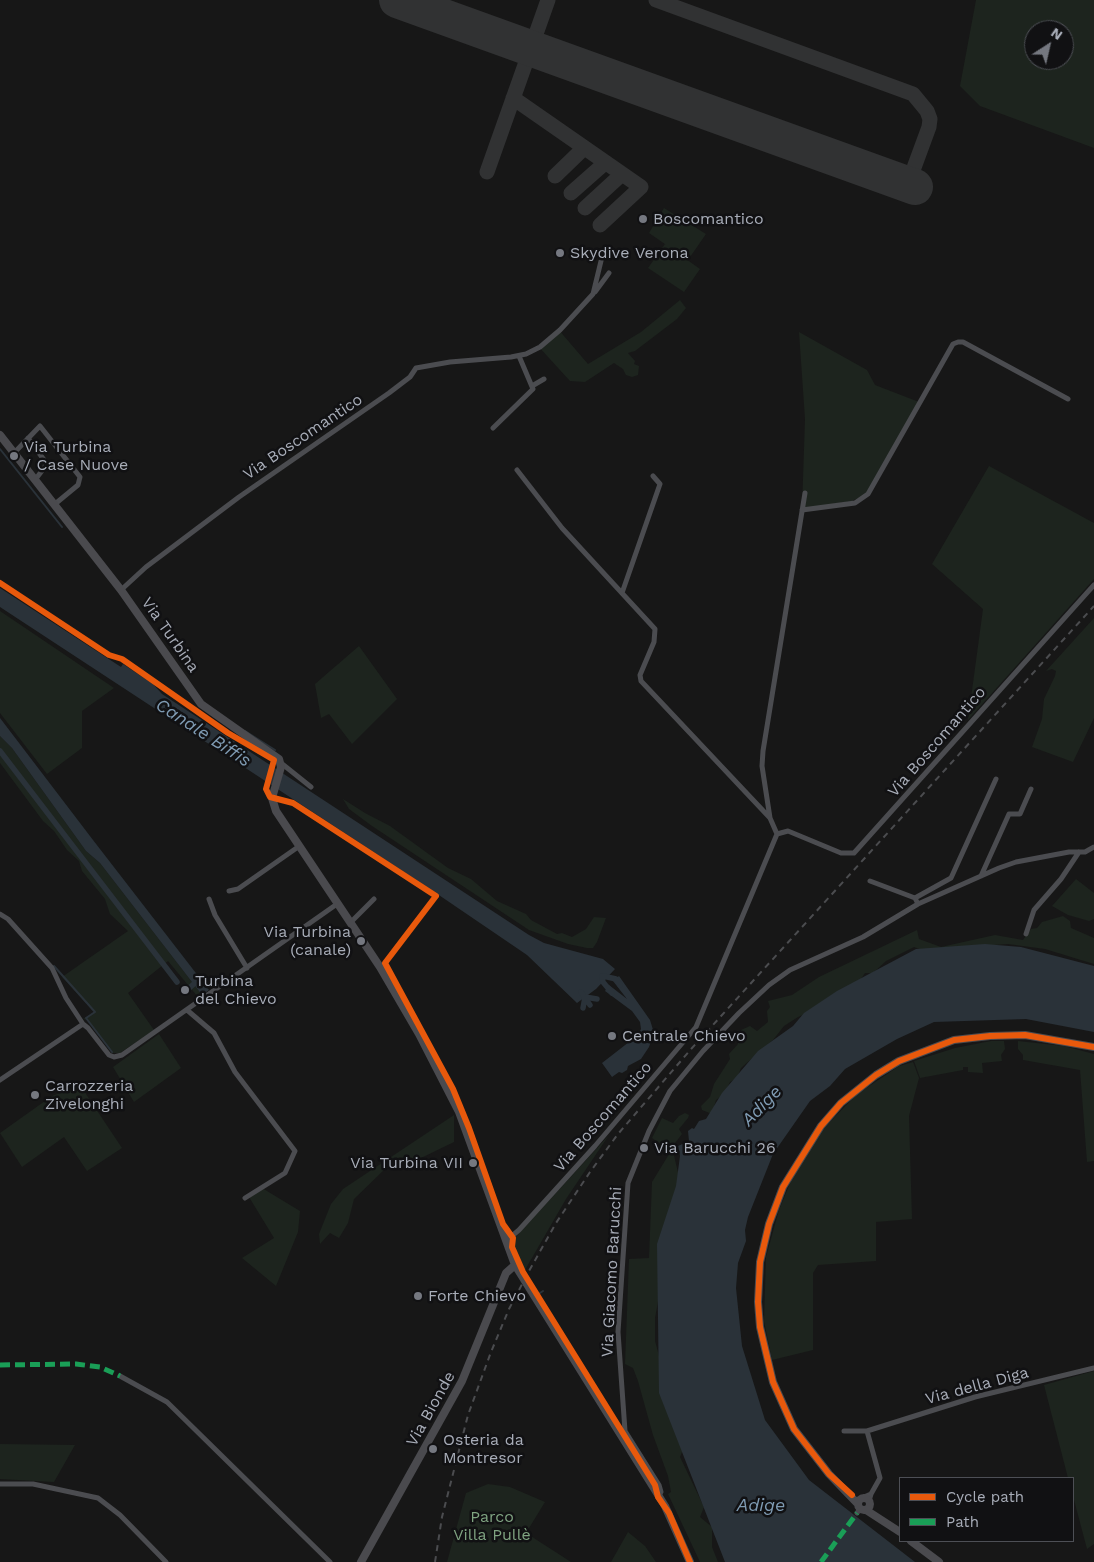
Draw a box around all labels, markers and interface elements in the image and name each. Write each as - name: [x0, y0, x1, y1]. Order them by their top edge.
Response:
- north arrow: [1024, 20, 1074, 70]
- text: N: [1048, 24, 1066, 43]
- place label: Boscomantico: [653, 209, 764, 229]
- marker: Boscomantico: [637, 213, 649, 225]
- place label: Skydive Verona: [570, 243, 689, 263]
- marker: Skydive Verona: [554, 247, 566, 259]
- street label: Via Boscomantico: [240, 390, 366, 484]
- place label: Via Turbina / Case Nuove: [24, 437, 128, 475]
- marker: Via Turbina / Case Nuove: [8, 450, 20, 462]
- street label: Via Turbina: [137, 594, 203, 676]
- street label: Via Boscomantico: [884, 683, 990, 801]
- water label: Canale Biffis: [151, 694, 255, 772]
- place label: Via Turbina (canale): [264, 922, 351, 960]
- marker: Via Turbina (canale): [355, 935, 367, 947]
- place label: Turbina del Chievo: [195, 971, 277, 1009]
- marker: Turbina del Chievo: [179, 984, 191, 996]
- place label: Centrale Chievo: [622, 1026, 746, 1046]
- marker: Centrale Chievo: [606, 1030, 618, 1042]
- street label: Via Boscomantico: [550, 1058, 656, 1176]
- place label: Carrozzeria Zivelonghi: [45, 1076, 133, 1114]
- water label: Adige: [737, 1081, 787, 1131]
- marker: Carrozzeria Zivelonghi: [29, 1089, 41, 1101]
- place label: Via Barucchi 26: [654, 1138, 776, 1158]
- marker: Via Barucchi 26: [638, 1142, 650, 1154]
- place label: Via Turbina VII: [350, 1153, 463, 1173]
- marker: Via Turbina VII: [467, 1157, 479, 1169]
- street label: Via Giacomo Barucchi: [598, 1186, 626, 1358]
- place label: Forte Chievo: [428, 1286, 526, 1306]
- marker: Forte Chievo: [412, 1290, 424, 1302]
- street label: Via della Diga: [923, 1363, 1031, 1409]
- street label: Via Bionde: [403, 1368, 459, 1450]
- place label: Osteria da Montresor: [443, 1430, 524, 1468]
- marker: Osteria da Montresor: [427, 1443, 439, 1455]
- legend: [899, 1477, 1074, 1542]
- text: Cycle path: [946, 1488, 1024, 1506]
- water label: Adige: [737, 1495, 785, 1517]
- park label: Parco Villa Pullè: [453, 1507, 531, 1545]
- text: Path: [946, 1513, 979, 1531]

